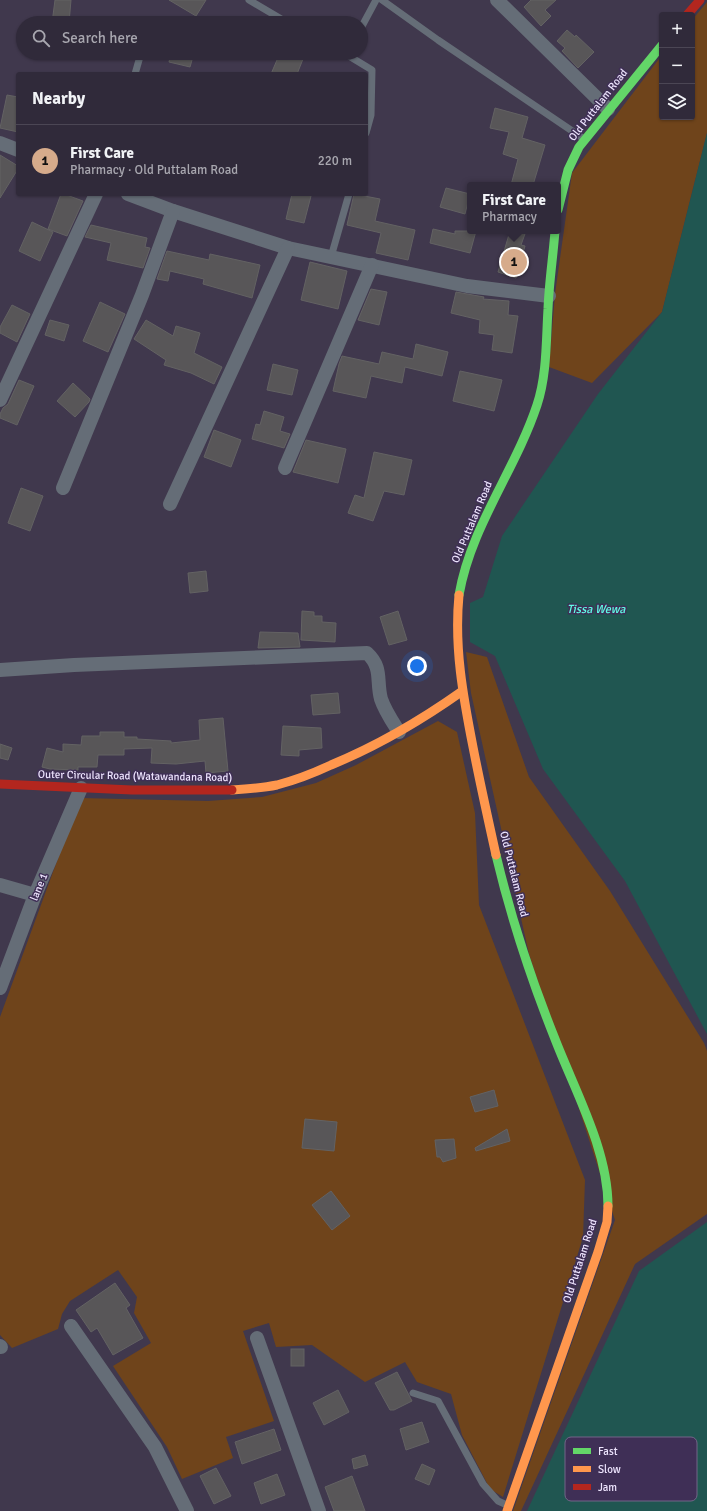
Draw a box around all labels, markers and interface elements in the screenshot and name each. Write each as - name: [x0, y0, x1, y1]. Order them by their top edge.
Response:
- map controls: [659, 12, 695, 120]
- button: +: [659, 12, 695, 48]
- search box: [16, 16, 368, 60]
- icon: search: [30, 27, 52, 49]
- text: Search here: [62, 29, 138, 47]
- button: −: [659, 48, 695, 84]
- street label: Old Puttalam Road: [566, 66, 630, 144]
- button: layers: [659, 84, 695, 120]
- text: Nearby: [32, 88, 85, 109]
- text: First Care: [70, 144, 134, 162]
- text: 1: [41, 153, 49, 169]
- text: 220 m: [318, 153, 352, 169]
- text: Pharmacy · Old Puttalam Road: [70, 162, 238, 178]
- popup: [467, 182, 561, 234]
- text: First Care: [482, 191, 546, 209]
- text: Pharmacy: [482, 209, 537, 225]
- pin: 1: [501, 247, 527, 277]
- street label: Old Puttalam Road: [449, 479, 495, 565]
- water label: Tissa Wewa: [567, 602, 626, 617]
- your location: [407, 656, 427, 676]
- street label: Outer Circular Road (Watawandana Road): [38, 768, 232, 784]
- street label: Old Puttalam Road: [497, 830, 531, 918]
- street label: lane 1: [28, 871, 50, 903]
- street label: Old Puttalam Road: [560, 1217, 600, 1305]
- legend: [565, 1437, 697, 1501]
- text: Fast: [598, 1445, 618, 1458]
- text: Slow: [598, 1463, 621, 1476]
- text: Jam: [598, 1481, 617, 1494]

